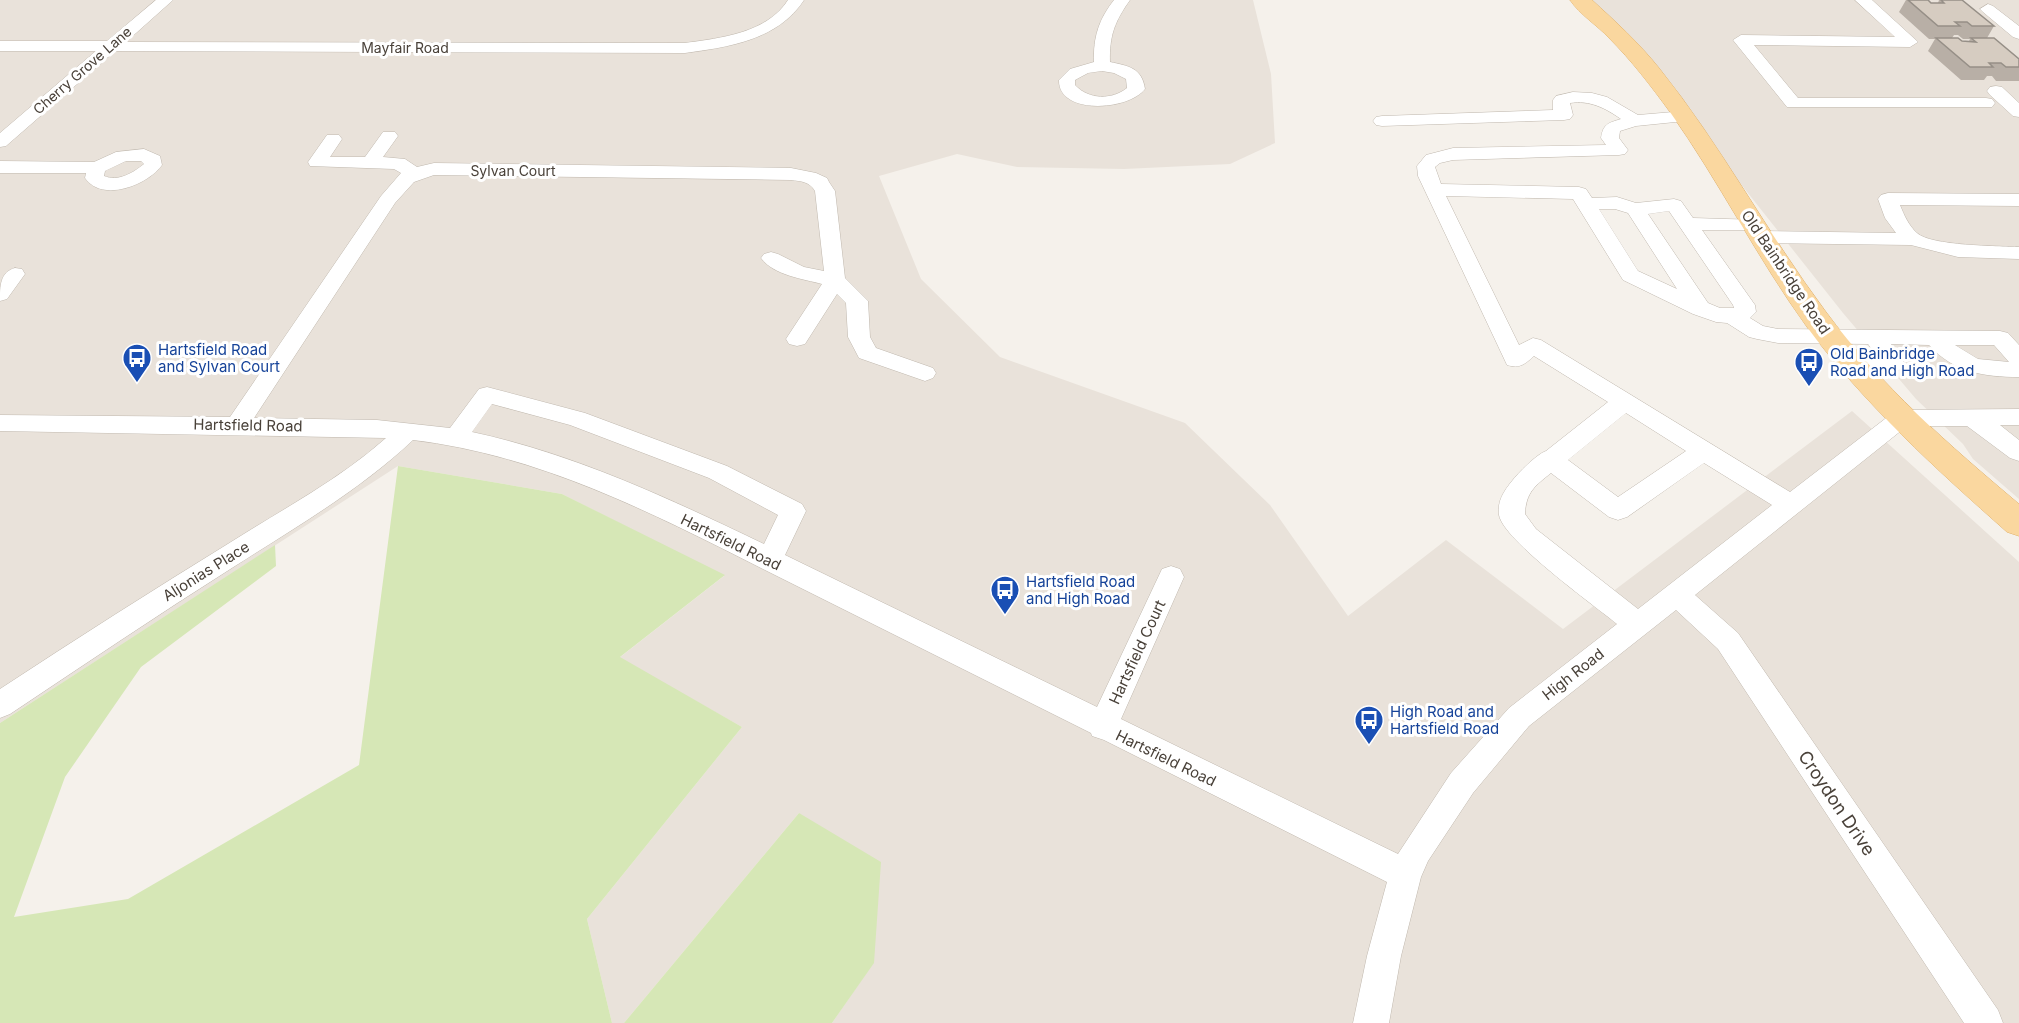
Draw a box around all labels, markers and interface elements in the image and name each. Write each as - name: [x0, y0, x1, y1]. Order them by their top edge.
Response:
- street label: Cherry Grove Lane: [29, 23, 135, 117]
- street label: Mayfair Road: [361, 39, 449, 56]
- street label: Sylvan Court: [470, 162, 556, 179]
- street label: Old Bainbridge Road: [1737, 206, 1835, 338]
- place label: Hartsfield Road and Sylvan Court: [158, 340, 280, 376]
- bus stop icon: Hartsfield Road and Sylvan Court: [121, 342, 153, 384]
- place label: Old Bainbridge Road and High Road: [1830, 344, 1974, 380]
- bus stop icon: Old Bainbridge Road and High Road: [1793, 346, 1825, 388]
- street label: Hartsfield Road: [193, 415, 303, 435]
- street label: Hartsfield Road: [678, 510, 784, 574]
- street label: Aljonias Place: [159, 537, 253, 605]
- place label: Hartsfield Road and High Road: [1026, 572, 1135, 608]
- bus stop icon: Hartsfield Road and High Road: [989, 574, 1021, 616]
- street label: Hartsfield Court: [1105, 597, 1169, 707]
- street label: High Road: [1538, 644, 1608, 704]
- place label: High Road and Hartsfield Road: [1390, 702, 1499, 738]
- bus stop icon: High Road and Hartsfield Road: [1353, 704, 1385, 746]
- street label: Hartsfield Road: [1113, 726, 1219, 790]
- street label: Croydon Drive: [1794, 747, 1880, 859]

